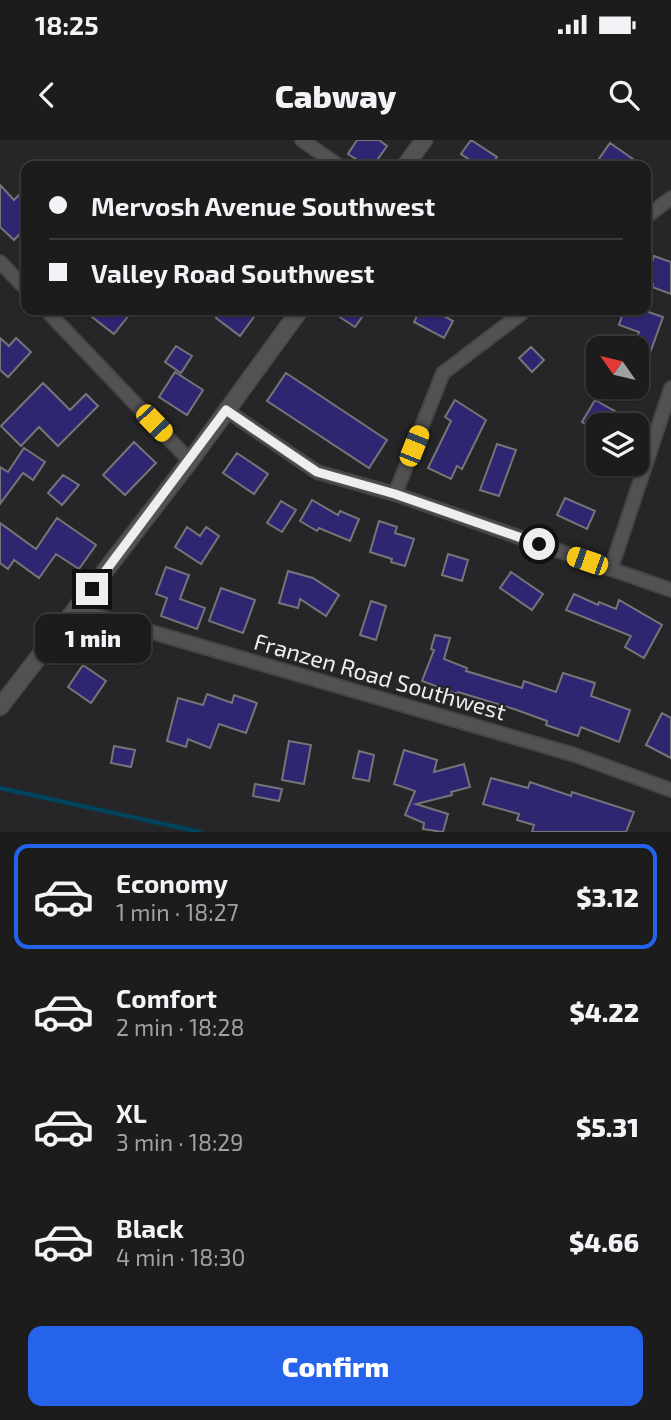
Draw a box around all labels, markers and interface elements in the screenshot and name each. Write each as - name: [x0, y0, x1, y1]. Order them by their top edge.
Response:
- text: 18:25: [35, 9, 99, 40]
- icon: back: [28, 76, 66, 114]
- text: Cabway: [275, 76, 396, 114]
- icon: search: [605, 76, 643, 114]
- text: Mervosh Avenue Southwest: [91, 190, 435, 221]
- text: Valley Road Southwest: [91, 257, 374, 288]
- north arrow: [586, 336, 649, 399]
- map controls: [586, 336, 649, 476]
- car: [132, 401, 177, 445]
- button: layers: [586, 413, 649, 476]
- car: [397, 423, 432, 469]
- route start: [523, 528, 555, 560]
- car: [564, 544, 611, 578]
- route end: [76, 573, 108, 605]
- callout: 1 min: [34, 614, 150, 662]
- text: 1 min: [65, 624, 121, 652]
- street label: Franzen Road Southwest: [251, 627, 510, 725]
- icon: car: [32, 865, 95, 928]
- text: Economy: [116, 867, 228, 898]
- text: $3.12: [576, 881, 639, 912]
- text: 1 min · 18:27: [116, 898, 238, 926]
- icon: car: [32, 980, 95, 1043]
- text: Comfort: [116, 982, 217, 1013]
- text: $4.22: [570, 996, 639, 1027]
- text: 2 min · 18:28: [116, 1013, 244, 1041]
- icon: car: [32, 1095, 95, 1158]
- text: XL: [116, 1097, 147, 1128]
- text: $5.31: [576, 1111, 639, 1142]
- text: 3 min · 18:29: [116, 1128, 243, 1156]
- icon: car: [32, 1210, 95, 1273]
- text: Black: [116, 1212, 184, 1243]
- text: $4.66: [569, 1226, 639, 1257]
- text: 4 min · 18:30: [116, 1243, 245, 1271]
- button: Confirm: [28, 1326, 643, 1406]

